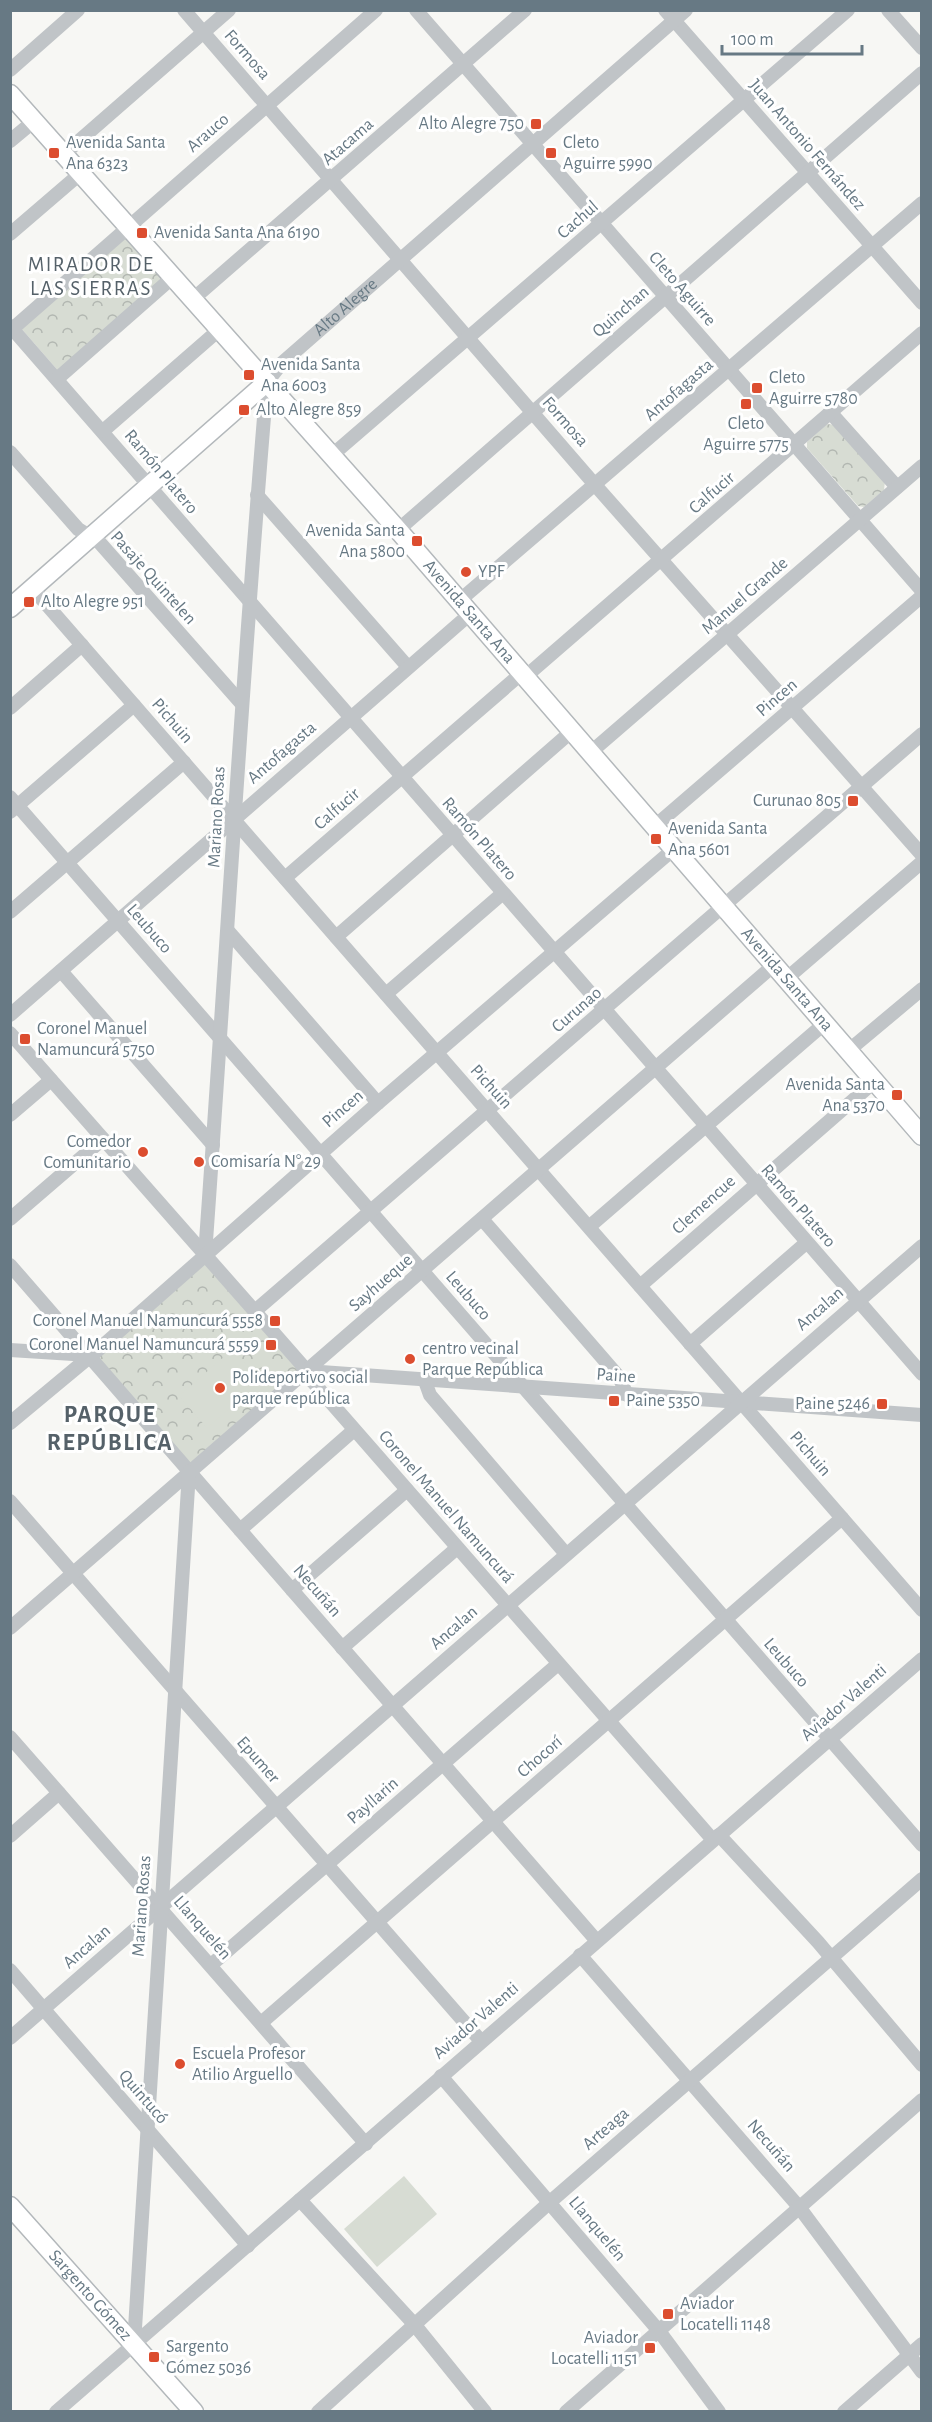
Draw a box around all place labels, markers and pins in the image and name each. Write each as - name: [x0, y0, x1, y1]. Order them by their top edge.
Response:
- place label: Alto Alegre 750: [419, 115, 524, 133]
- marker: Alto Alegre 750: [529, 117, 543, 131]
- place label: Avenida Santa Ana 6323: [66, 134, 166, 173]
- place label: Cleto Aguirre 5990: [563, 134, 653, 173]
- marker: Avenida Santa Ana 6323: [47, 146, 61, 160]
- marker: Cleto Aguirre 5990: [544, 146, 558, 160]
- place label: Avenida Santa Ana 6190: [154, 224, 320, 242]
- marker: Avenida Santa Ana 6190: [135, 226, 149, 240]
- place label: Avenida Santa Ana 6003: [261, 356, 361, 395]
- marker: Avenida Santa Ana 6003: [242, 368, 256, 382]
- place label: Cleto Aguirre 5780: [769, 369, 858, 408]
- marker: Cleto Aguirre 5780: [750, 381, 764, 395]
- marker: Cleto Aguirre 5775: [739, 397, 753, 411]
- place label: Alto Alegre 859: [256, 401, 361, 419]
- marker: Alto Alegre 859: [237, 403, 251, 417]
- place label: Cleto Aguirre 5775: [703, 415, 789, 454]
- place label: Avenida Santa Ana 5800: [305, 522, 405, 561]
- marker: Avenida Santa Ana 5800: [410, 534, 424, 548]
- place label: YPF: [478, 563, 505, 581]
- marker: YPF: [459, 565, 473, 579]
- place label: Alto Alegre 951: [41, 593, 144, 611]
- marker: Alto Alegre 951: [22, 595, 36, 609]
- place label: Curunao 805: [753, 792, 841, 810]
- marker: Curunao 805: [846, 794, 860, 808]
- place label: Avenida Santa Ana 5601: [668, 820, 768, 859]
- marker: Avenida Santa Ana 5601: [649, 832, 663, 846]
- place label: Coronel Manuel Namuncurá 5750: [37, 1020, 155, 1059]
- marker: Coronel Manuel Namuncurá 5750: [18, 1032, 32, 1046]
- place label: Avenida Santa Ana 5370: [785, 1076, 885, 1115]
- marker: Avenida Santa Ana 5370: [890, 1088, 904, 1102]
- place label: Comedor Comunitario: [43, 1133, 131, 1172]
- marker: Comedor Comunitario: [136, 1145, 150, 1159]
- place label: Comisaría N° 29: [211, 1153, 321, 1171]
- marker: Comisaría N° 29: [192, 1155, 206, 1169]
- place label: Coronel Manuel Namuncurá 5558: [33, 1312, 263, 1330]
- marker: Coronel Manuel Namuncurá 5558: [268, 1314, 282, 1328]
- place label: Coronel Manuel Namuncurá 5559: [29, 1336, 259, 1354]
- marker: Coronel Manuel Namuncurá 5559: [264, 1338, 278, 1352]
- place label: centro vecinal Parque República: [422, 1340, 544, 1379]
- marker: centro vecinal Parque República: [403, 1352, 417, 1366]
- place label: Polideportivo social parque república: [232, 1369, 368, 1408]
- marker: Polideportivo social parque república: [213, 1381, 227, 1395]
- place label: Paine 5350: [626, 1392, 700, 1410]
- marker: Paine 5350: [607, 1394, 621, 1408]
- place label: Paine 5246: [795, 1395, 870, 1413]
- marker: Paine 5246: [875, 1397, 889, 1411]
- place label: Escuela Profesor Atilio Arguello: [192, 2045, 306, 2084]
- marker: Escuela Profesor Atilio Arguello: [173, 2057, 187, 2071]
- place label: Aviador Locatelli 1148: [680, 2295, 771, 2334]
- marker: Aviador Locatelli 1148: [661, 2307, 675, 2321]
- place label: Aviador Locatelli 1151: [551, 2329, 638, 2368]
- place label: Sargento Gómez 5036: [166, 2338, 251, 2377]
- marker: Aviador Locatelli 1151: [643, 2341, 657, 2355]
- marker: Sargento Gómez 5036: [147, 2350, 161, 2364]

